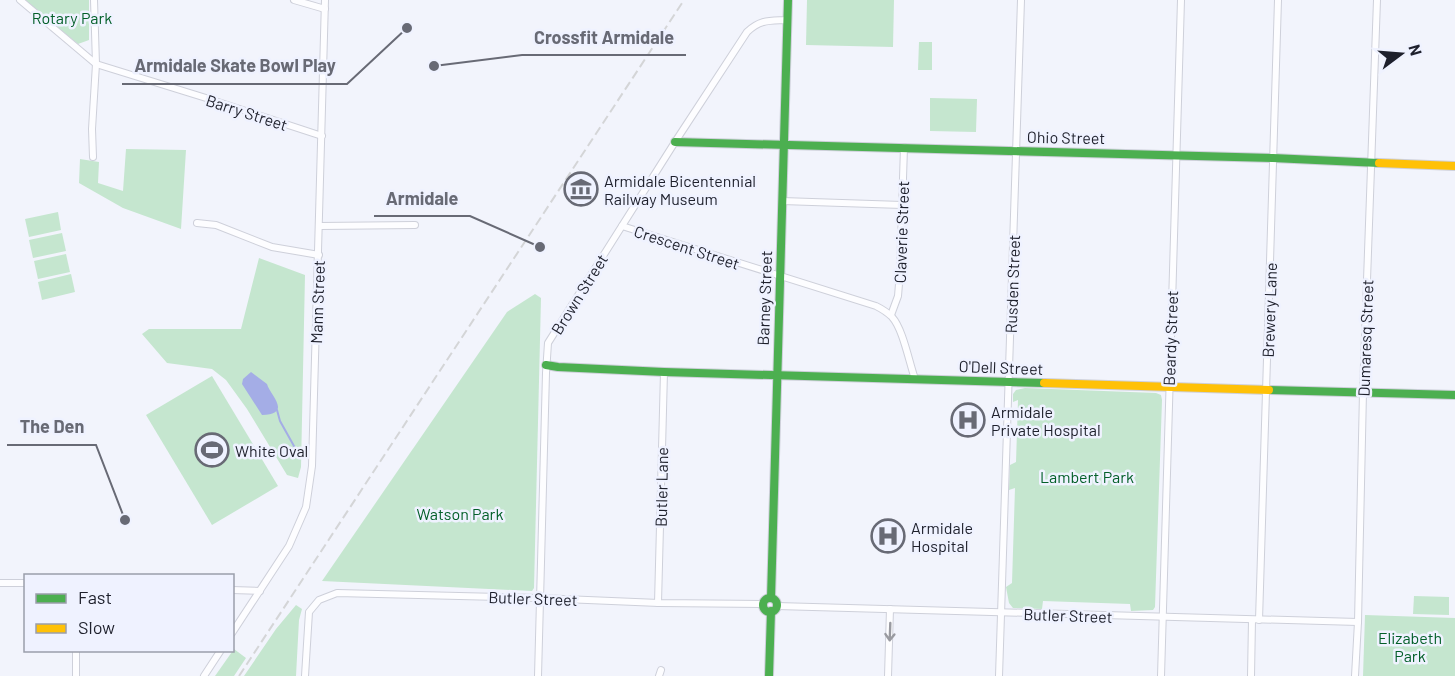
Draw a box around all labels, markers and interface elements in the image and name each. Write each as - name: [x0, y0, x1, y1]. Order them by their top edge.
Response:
- park label: Rotary Park: [32, 8, 112, 27]
- callout: Crossfit Armidale: [522, 19, 686, 55]
- north arrow: [1371, 24, 1431, 84]
- text: Crossfit Armidale: [534, 26, 674, 48]
- text: N: [1405, 42, 1426, 57]
- callout: Armidale Skate Bowl Play: [122, 48, 347, 84]
- text: Armidale Skate Bowl Play: [134, 54, 336, 76]
- street label: Barry Street: [204, 90, 290, 134]
- street label: Ohio Street: [1027, 127, 1105, 147]
- museum icon: Armidale Bicentennial Railway Museum: [563, 171, 599, 207]
- place label: Armidale Bicentennial Railway Museum: [604, 171, 756, 208]
- callout: Armidale: [374, 180, 470, 216]
- street label: Claverie Street: [890, 180, 912, 284]
- text: Armidale: [386, 187, 458, 209]
- street label: Crescent Street: [632, 221, 742, 273]
- street label: Rusden Street: [1001, 234, 1023, 334]
- street label: Brown Street: [547, 250, 611, 338]
- street label: Barney Street: [753, 250, 775, 346]
- street label: Mann Street: [306, 260, 328, 344]
- street label: Brewery Lane: [1258, 262, 1280, 358]
- street label: Dumaresq Street: [1353, 279, 1377, 397]
- street label: Beardy Street: [1159, 290, 1181, 386]
- street label: O'Dell Street: [958, 356, 1044, 378]
- hospital icon: Armidale Private Hospital: [950, 402, 986, 438]
- place label: Armidale Private Hospital: [991, 402, 1101, 439]
- callout: The Den: [7, 409, 96, 445]
- text: The Den: [20, 415, 84, 437]
- sports icon: White Oval: [194, 432, 230, 468]
- place label: White Oval: [235, 441, 308, 460]
- street label: Butler Lane: [651, 447, 671, 527]
- park label: Lambert Park: [1040, 467, 1134, 486]
- park label: Watson Park: [417, 504, 503, 523]
- hospital icon: Armidale Hospital: [870, 518, 906, 554]
- place label: Armidale Hospital: [911, 518, 973, 555]
- legend: [24, 574, 234, 652]
- text: Fast: [78, 586, 112, 608]
- street label: Butler Street: [488, 587, 578, 609]
- street label: Butler Street: [1023, 604, 1113, 626]
- text: Slow: [78, 616, 115, 638]
- one-way arrow: [884, 621, 896, 641]
- park label: Elizabeth Park: [1378, 628, 1442, 665]

